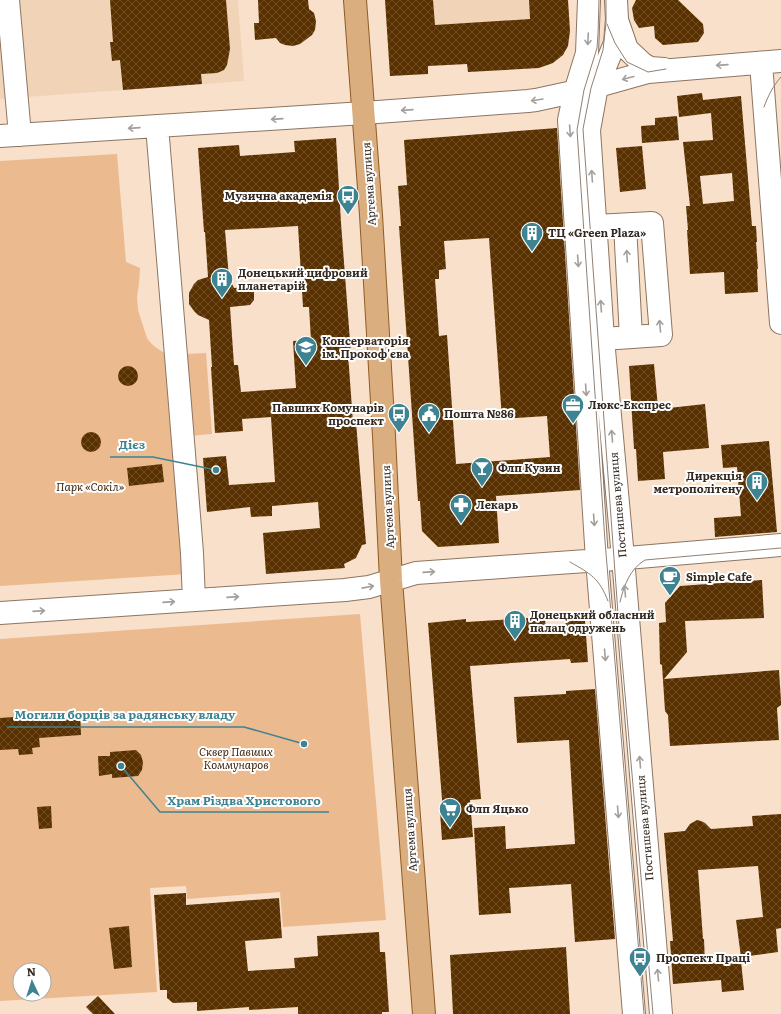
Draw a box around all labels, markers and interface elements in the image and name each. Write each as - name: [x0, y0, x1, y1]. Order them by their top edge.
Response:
- one-way arrow: [584, 32, 592, 45]
- one-way arrow: [716, 62, 729, 69]
- one-way arrow: [621, 74, 634, 82]
- one-way arrow: [530, 96, 543, 104]
- one-way arrow: [401, 107, 414, 114]
- one-way arrow: [271, 115, 284, 122]
- one-way arrow: [127, 124, 140, 131]
- one-way arrow: [566, 124, 574, 137]
- street label: Артема вулиця: [357, 141, 379, 226]
- one-way arrow: [588, 170, 596, 183]
- bus stop icon: Музична академія: [335, 183, 361, 216]
- place label: Музична академія: [224, 187, 332, 203]
- building icon: ТЦ «Green Plaza»: [519, 220, 545, 253]
- place label: ТЦ «Green Plaza»: [548, 224, 646, 240]
- one-way arrow: [623, 250, 630, 263]
- one-way arrow: [575, 254, 582, 267]
- place label: Донецький цифровий планетарій: [238, 264, 368, 293]
- building icon: Донецький цифровий планетарій: [209, 266, 235, 299]
- one-way arrow: [597, 300, 604, 313]
- one-way arrow: [657, 320, 664, 333]
- place label: Консерваторія ім. Прокоф'єва: [322, 332, 410, 361]
- school or university icon: Консерваторія ім. Прокоф'єва: [293, 334, 319, 367]
- one-way arrow: [583, 383, 590, 396]
- office icon: Люкс-Експрес: [560, 392, 586, 425]
- place label: Люкс-Експрес: [588, 396, 671, 412]
- place label: Павших Комунарів проспект: [272, 399, 384, 428]
- bus stop icon: Павших Комунарів проспект: [386, 401, 412, 434]
- public building icon: Пошта №86: [416, 401, 442, 434]
- place label: Пошта №86: [444, 405, 514, 421]
- one-way arrow: [608, 430, 615, 443]
- callout: Дієз: [110, 433, 153, 457]
- text: Дієз: [119, 435, 145, 453]
- street label: Постишева вулиця: [604, 451, 630, 559]
- bar icon: Флп Кузин: [469, 455, 495, 488]
- place label: Флп Кузин: [498, 459, 561, 475]
- street label: Артема вулиця: [377, 464, 397, 549]
- place label: Дирекція метрополітену: [653, 467, 742, 496]
- building icon: Дирекція метрополітену: [744, 469, 770, 502]
- park label: Парк «Сокіл»: [56, 478, 124, 494]
- pharmacy icon: Лекарь: [448, 492, 474, 525]
- place label: Лекарь: [476, 496, 519, 512]
- one-way arrow: [591, 513, 598, 526]
- cafe icon: Simple Cafe: [657, 564, 683, 597]
- one-way arrow: [422, 568, 435, 575]
- place label: Simple Cafe: [686, 568, 752, 584]
- one-way arrow: [361, 582, 374, 590]
- one-way arrow: [622, 585, 629, 598]
- one-way arrow: [226, 594, 239, 601]
- one-way arrow: [162, 598, 175, 605]
- place label: Донецький обласний палац одружень: [530, 606, 655, 635]
- one-way arrow: [32, 607, 45, 614]
- building icon: Донецький обласний палац одружень: [502, 608, 528, 641]
- one-way arrow: [601, 648, 608, 661]
- callout: Могили борців за радянську владу: [7, 703, 244, 727]
- text: Могили борців за радянську владу: [15, 705, 236, 723]
- park label: Сквер Павших Коммунаров: [199, 743, 273, 772]
- one-way arrow: [636, 756, 643, 769]
- street label: Постишева вулиця: [631, 774, 657, 882]
- street label: Артема вулиця: [398, 787, 420, 872]
- callout: Храм Різдва Христового: [160, 788, 329, 812]
- text: Храм Різдва Христового: [167, 791, 321, 809]
- supermarket icon: Флп Яцько: [437, 796, 463, 829]
- place label: Флп Яцько: [466, 800, 529, 816]
- one-way arrow: [614, 805, 621, 818]
- bus stop icon: Проспект Праці: [627, 945, 653, 978]
- place label: Проспект Праці: [656, 949, 750, 965]
- north arrow: [12, 962, 52, 1002]
- text: N: [26, 963, 36, 979]
- one-way arrow: [654, 969, 662, 982]

